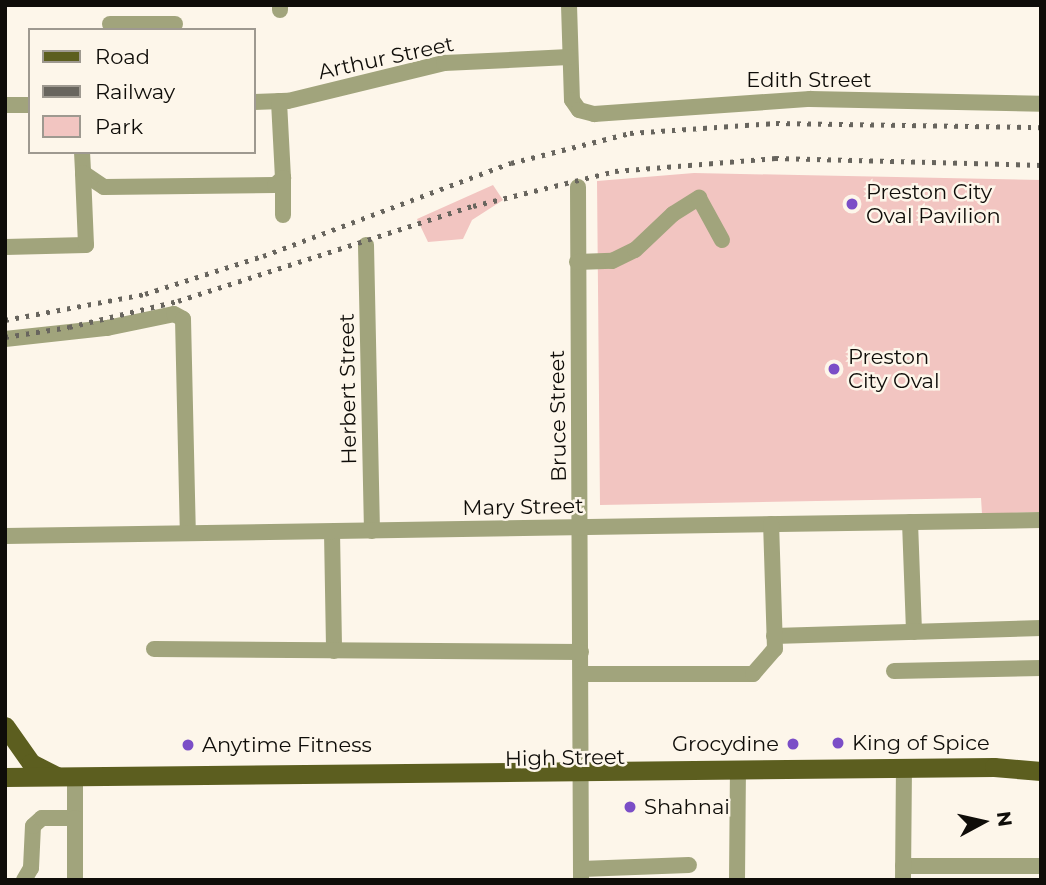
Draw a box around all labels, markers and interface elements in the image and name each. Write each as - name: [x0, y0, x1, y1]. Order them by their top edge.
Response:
- legend: [28, 28, 256, 154]
- street label: Arthur Street: [316, 31, 456, 85]
- text: Road: [95, 44, 150, 69]
- street label: Edith Street: [746, 67, 872, 93]
- text: Railway: [95, 79, 175, 104]
- text: Park: [95, 114, 143, 139]
- place label: Preston City Oval Pavilion: [866, 179, 1001, 229]
- marker: Preston City Oval Pavilion: [844, 196, 860, 212]
- street label: Herbert Street: [334, 313, 362, 465]
- place label: Preston City Oval: [848, 344, 940, 394]
- street label: Bruce Street: [544, 350, 572, 482]
- marker: Preston City Oval: [826, 361, 842, 377]
- street label: Mary Street: [462, 493, 584, 521]
- place label: King of Spice: [852, 730, 990, 756]
- place label: Grocydine: [672, 731, 779, 757]
- place label: Anytime Fitness: [202, 732, 372, 758]
- marker: King of Spice: [830, 735, 846, 751]
- marker: Grocydine: [785, 736, 801, 752]
- marker: Anytime Fitness: [180, 737, 196, 753]
- street label: High Street: [505, 744, 625, 772]
- north arrow: [948, 787, 1018, 857]
- place label: Shahnai: [644, 794, 730, 820]
- marker: Shahnai: [622, 799, 638, 815]
- text: N: [992, 810, 1017, 828]

